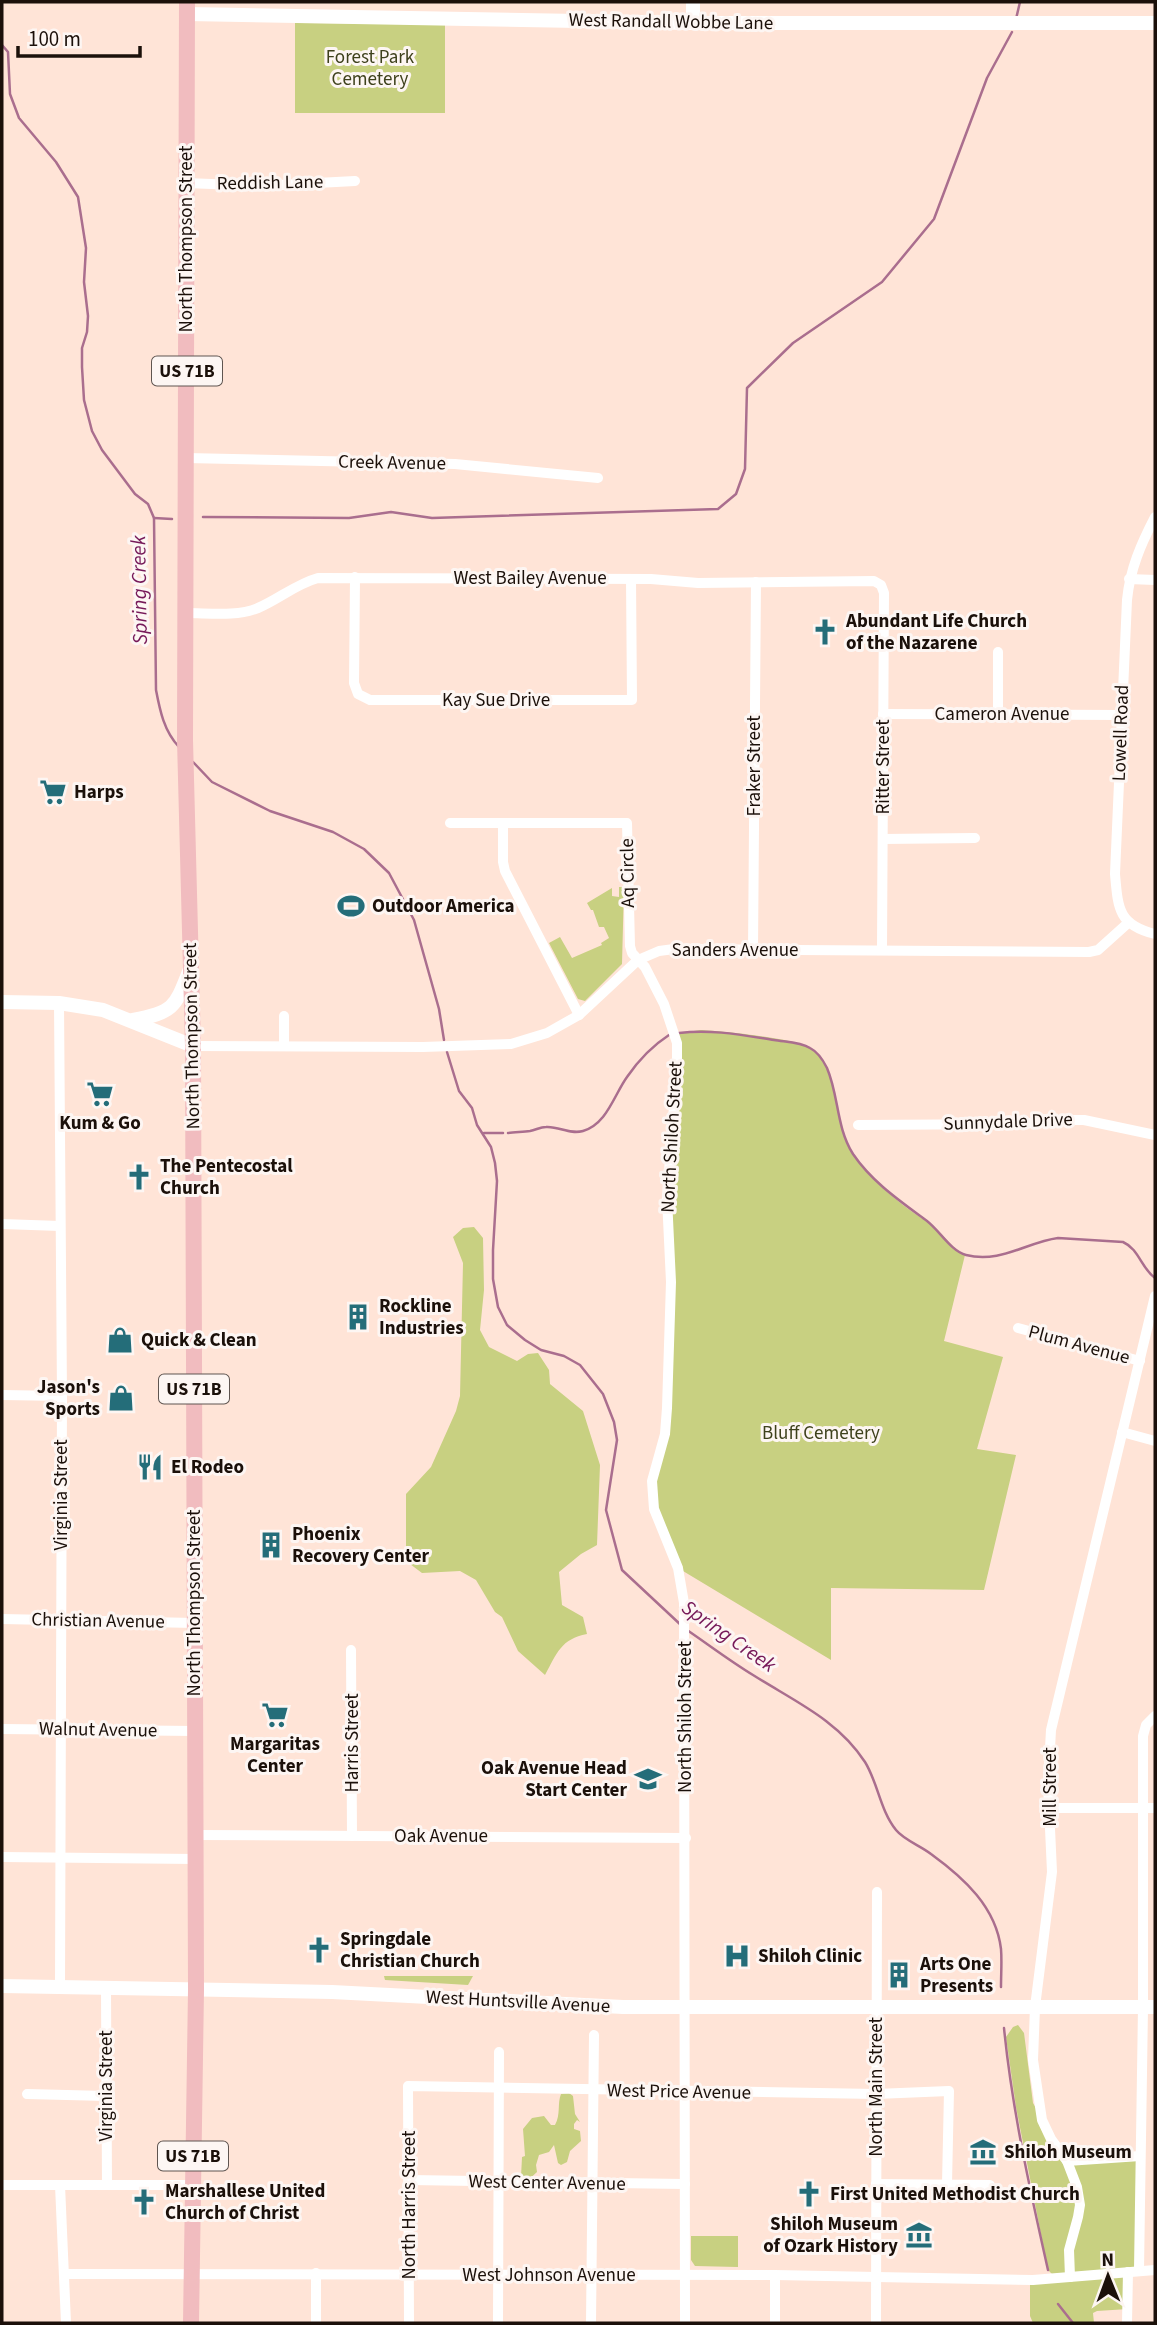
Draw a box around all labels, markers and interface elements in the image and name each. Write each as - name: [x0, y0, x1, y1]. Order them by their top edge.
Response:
- street label: West Randall Wobbe Lane: [568, 7, 774, 37]
- scale bar: [18, 14, 140, 58]
- text: 100 m: [28, 24, 81, 54]
- park label: Forest Park Cemetery: [326, 44, 415, 93]
- street label: North Thompson Street: [173, 145, 200, 332]
- street label: Reddish Lane: [216, 169, 324, 197]
- road number: US 71B: [152, 356, 222, 386]
- street label: Creek Avenue: [338, 449, 446, 477]
- water label: Spring Creek: [123, 534, 155, 645]
- street label: West Bailey Avenue: [453, 565, 607, 592]
- place label: Abundant Life Church of the Nazarene: [845, 608, 1027, 657]
- church icon: Abundant Life Church of the Nazarene: [810, 617, 840, 647]
- street label: Lowell Road: [1106, 684, 1136, 782]
- street label: Kay Sue Drive: [442, 687, 550, 714]
- street label: Cameron Avenue: [934, 701, 1070, 728]
- street label: Fraker Street: [741, 715, 768, 817]
- street label: Ritter Street: [870, 719, 897, 815]
- supermarket icon: Harps: [38, 777, 68, 807]
- place label: Harps: [74, 779, 124, 806]
- street label: Aq Circle: [614, 838, 642, 908]
- sports icon: Outdoor America: [336, 891, 366, 921]
- place label: Outdoor America: [372, 893, 515, 920]
- street label: Sanders Avenue: [672, 937, 798, 964]
- street label: North Thompson Street: [177, 942, 207, 1130]
- street label: North Shiloh Street: [655, 1060, 689, 1213]
- supermarket icon: Kum & Go: [85, 1079, 115, 1109]
- street label: Sunnydale Drive: [943, 1106, 1073, 1138]
- place label: Kum & Go: [59, 1110, 141, 1137]
- place label: The Pentecostal Church: [160, 1153, 293, 1202]
- church icon: The Pentecostal Church: [124, 1162, 154, 1192]
- place label: Rockline Industries: [379, 1293, 464, 1342]
- building icon: Rockline Industries: [343, 1302, 373, 1332]
- street label: Plum Avenue: [1025, 1318, 1133, 1372]
- shop icon: Quick & Clean: [105, 1325, 135, 1355]
- place label: Quick & Clean: [141, 1327, 257, 1354]
- place label: Jason's Sports: [37, 1374, 100, 1423]
- road number: US 71B: [159, 1374, 229, 1404]
- shop icon: Jason's Sports: [106, 1383, 136, 1413]
- park label: Bluff Cemetery: [762, 1420, 880, 1447]
- street label: Virginia Street: [48, 1439, 75, 1551]
- restaurant icon: El Rodeo: [135, 1452, 165, 1482]
- place label: El Rodeo: [171, 1454, 244, 1481]
- street label: North Thompson Street: [181, 1509, 208, 1696]
- place label: Phoenix Recovery Center: [292, 1521, 430, 1570]
- building icon: Phoenix Recovery Center: [256, 1530, 286, 1560]
- water label: Spring Creek: [676, 1592, 783, 1680]
- street label: Christian Avenue: [31, 1606, 165, 1636]
- street label: North Shiloh Street: [672, 1641, 699, 1793]
- street label: Harris Street: [339, 1693, 366, 1793]
- supermarket icon: Margaritas Center: [260, 1700, 290, 1730]
- street label: Walnut Avenue: [38, 1715, 158, 1745]
- place label: Margaritas Center: [230, 1731, 320, 1780]
- street label: Mill Street: [1037, 1747, 1064, 1827]
- place label: Oak Avenue Head Start Center: [481, 1755, 627, 1804]
- school or university icon: Oak Avenue Head Start Center: [633, 1764, 663, 1794]
- street label: Oak Avenue: [394, 1823, 488, 1850]
- place label: Springdale Christian Church: [340, 1926, 480, 1975]
- church icon: Springdale Christian Church: [304, 1935, 334, 1965]
- hospital icon: Shiloh Clinic: [722, 1941, 752, 1971]
- place label: Shiloh Clinic: [758, 1943, 862, 1970]
- place label: Arts One Presents: [919, 1951, 993, 2000]
- building icon: Arts One Presents: [884, 1960, 914, 1990]
- street label: West Huntsville Avenue: [425, 1984, 611, 2020]
- street label: North Main Street: [863, 2017, 890, 2157]
- street label: Virginia Street: [93, 2030, 120, 2142]
- street label: West Price Avenue: [607, 2077, 751, 2107]
- street label: North Harris Street: [396, 2130, 423, 2279]
- museum icon: Shiloh Museum: [968, 2137, 998, 2167]
- place label: Shiloh Museum: [1004, 2139, 1132, 2166]
- road number: US 71B: [158, 2142, 228, 2170]
- street label: West Center Avenue: [468, 2168, 626, 2198]
- place label: Marshallese United Church of Christ: [165, 2178, 325, 2227]
- church icon: First United Methodist Church: [794, 2179, 824, 2209]
- place label: First United Methodist Church: [830, 2181, 1080, 2208]
- church icon: Marshallese United Church of Christ: [129, 2187, 159, 2217]
- place label: Shiloh Museum of Ozark History: [763, 2211, 898, 2260]
- museum icon: Shiloh Museum of Ozark History: [904, 2220, 934, 2250]
- north arrow: [1073, 2241, 1143, 2311]
- text: N: [1101, 2247, 1114, 2274]
- street label: West Johnson Avenue: [462, 2262, 636, 2289]

